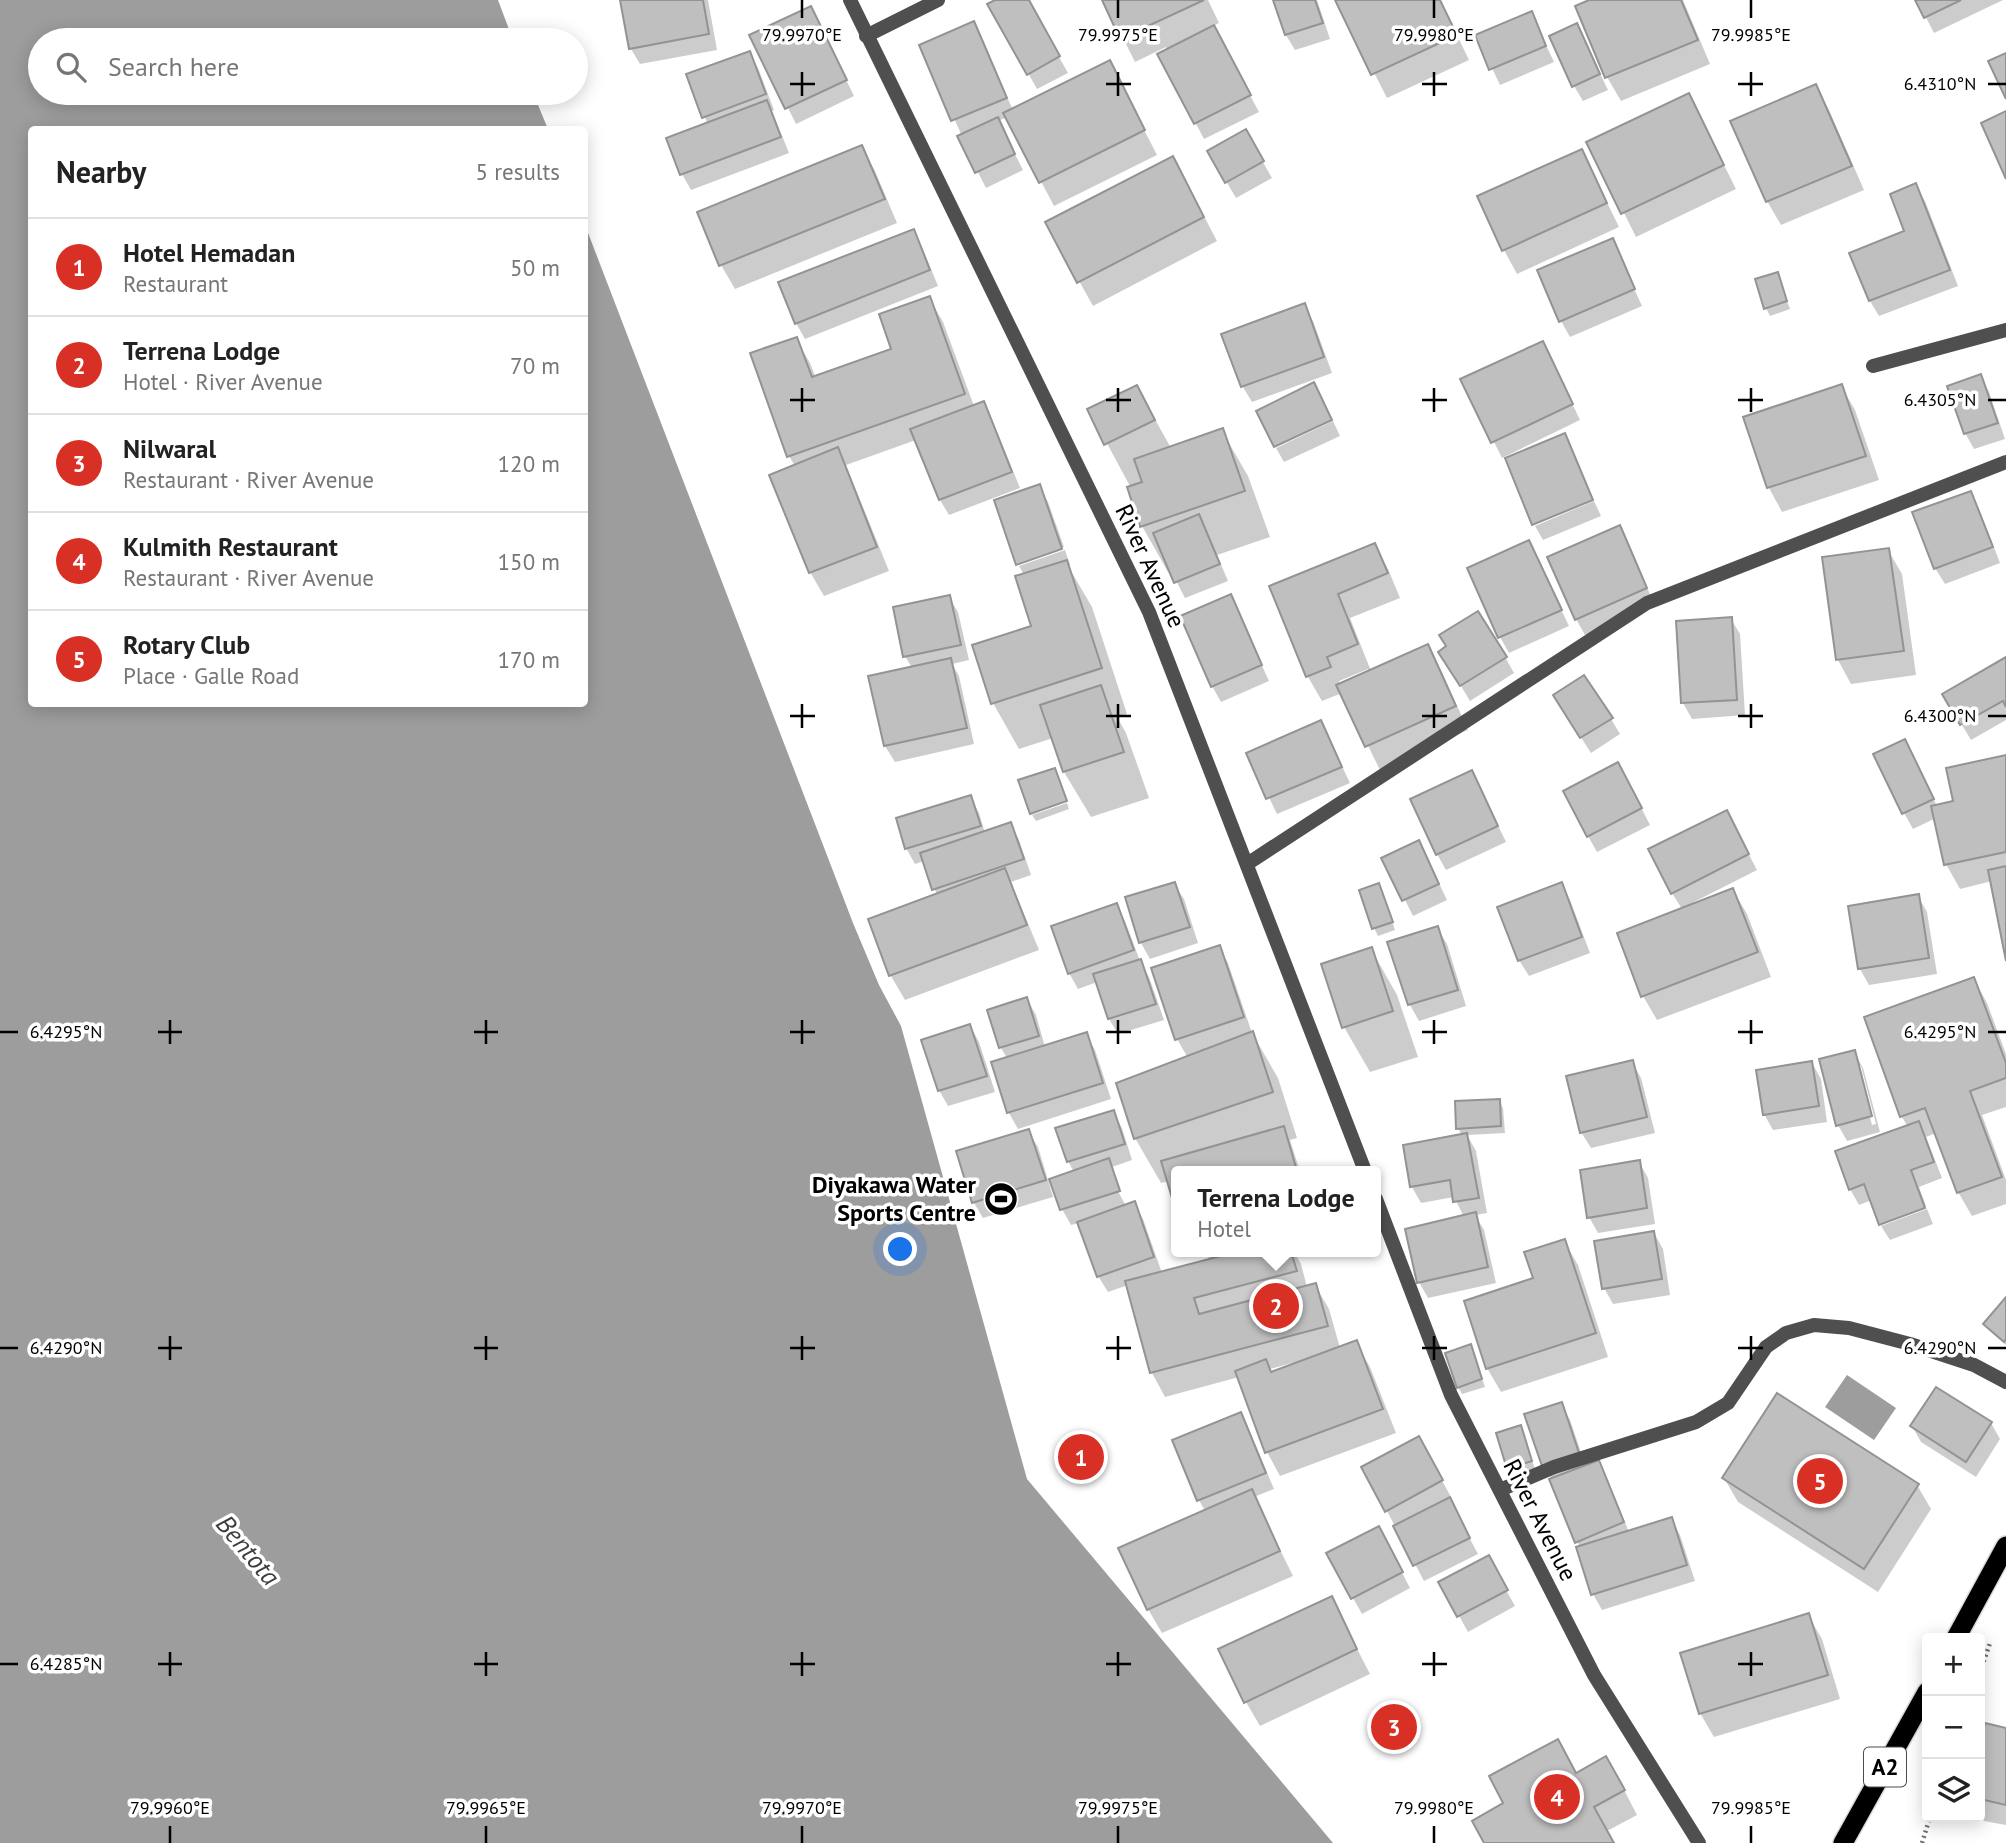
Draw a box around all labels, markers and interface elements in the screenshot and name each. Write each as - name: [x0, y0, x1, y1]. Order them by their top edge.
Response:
- text: 79.9970°E: [762, 23, 842, 46]
- text: 79.9975°E: [1078, 23, 1158, 46]
- text: 79.9980°E: [1394, 23, 1474, 46]
- text: 79.9985°E: [1711, 23, 1791, 46]
- search box: [28, 28, 588, 105]
- icon: search: [52, 48, 90, 86]
- text: Search here: [108, 50, 239, 83]
- text: 6.4310°N: [1904, 72, 1976, 95]
- text: Nearby: [56, 152, 146, 191]
- text: 5 results: [476, 157, 560, 186]
- text: Hotel Hemadan: [123, 236, 295, 269]
- text: 1: [72, 253, 86, 282]
- text: 50 m: [510, 253, 560, 282]
- text: Restaurant: [123, 269, 228, 298]
- text: Terrena Lodge: [123, 334, 280, 367]
- text: 2: [72, 351, 86, 380]
- text: 70 m: [510, 351, 560, 380]
- text: Hotel · River Avenue: [123, 367, 323, 396]
- text: 6.4305°N: [1904, 388, 1976, 411]
- text: Nilwaral: [123, 432, 216, 465]
- text: 3: [72, 449, 86, 478]
- text: 120 m: [498, 449, 560, 478]
- text: Restaurant · River Avenue: [123, 465, 374, 494]
- street label: River Avenue: [1108, 499, 1193, 633]
- text: Kulmith Restaurant: [123, 530, 338, 563]
- text: 4: [72, 547, 86, 576]
- text: 150 m: [498, 547, 560, 576]
- text: Restaurant · River Avenue: [123, 563, 374, 592]
- text: Rotary Club: [123, 628, 250, 661]
- text: 5: [72, 645, 86, 674]
- text: 170 m: [498, 645, 560, 674]
- text: Place · Galle Road: [123, 661, 299, 690]
- text: 6.4300°N: [1904, 704, 1976, 727]
- text: 6.4295°N: [30, 1020, 102, 1043]
- text: 6.4295°N: [1904, 1020, 1976, 1043]
- popup: [1171, 1166, 1381, 1257]
- place label: Diyakawa Water Sports Centre: [812, 1169, 977, 1228]
- sports icon: Diyakawa Water Sports Centre: [982, 1180, 1020, 1218]
- text: Terrena Lodge: [1197, 1181, 1355, 1214]
- text: Hotel: [1197, 1214, 1251, 1243]
- your location: [883, 1232, 917, 1266]
- pin: 2: [1253, 1280, 1299, 1332]
- text: 6.4290°N: [30, 1336, 102, 1359]
- text: 6.4290°N: [1904, 1336, 1976, 1359]
- pin: 1: [1058, 1431, 1104, 1483]
- street label: River Avenue: [1496, 1453, 1584, 1586]
- pin: 5: [1797, 1455, 1843, 1507]
- water label: Bentota: [209, 1508, 288, 1592]
- map controls: [1922, 1633, 1985, 1822]
- button: +: [1922, 1633, 1985, 1696]
- text: 6.4285°N: [30, 1652, 102, 1675]
- button: −: [1922, 1696, 1985, 1759]
- pin: 3: [1371, 1701, 1417, 1753]
- road number: A2: [1864, 1748, 1906, 1786]
- button: layers: [1922, 1759, 1985, 1822]
- pin: 4: [1534, 1771, 1580, 1823]
- text: 79.9960°E: [130, 1796, 210, 1819]
- text: 79.9965°E: [446, 1796, 526, 1819]
- text: 79.9970°E: [762, 1796, 842, 1819]
- text: 79.9975°E: [1078, 1796, 1158, 1819]
- text: 79.9980°E: [1394, 1796, 1474, 1819]
- text: 79.9985°E: [1711, 1796, 1791, 1819]

